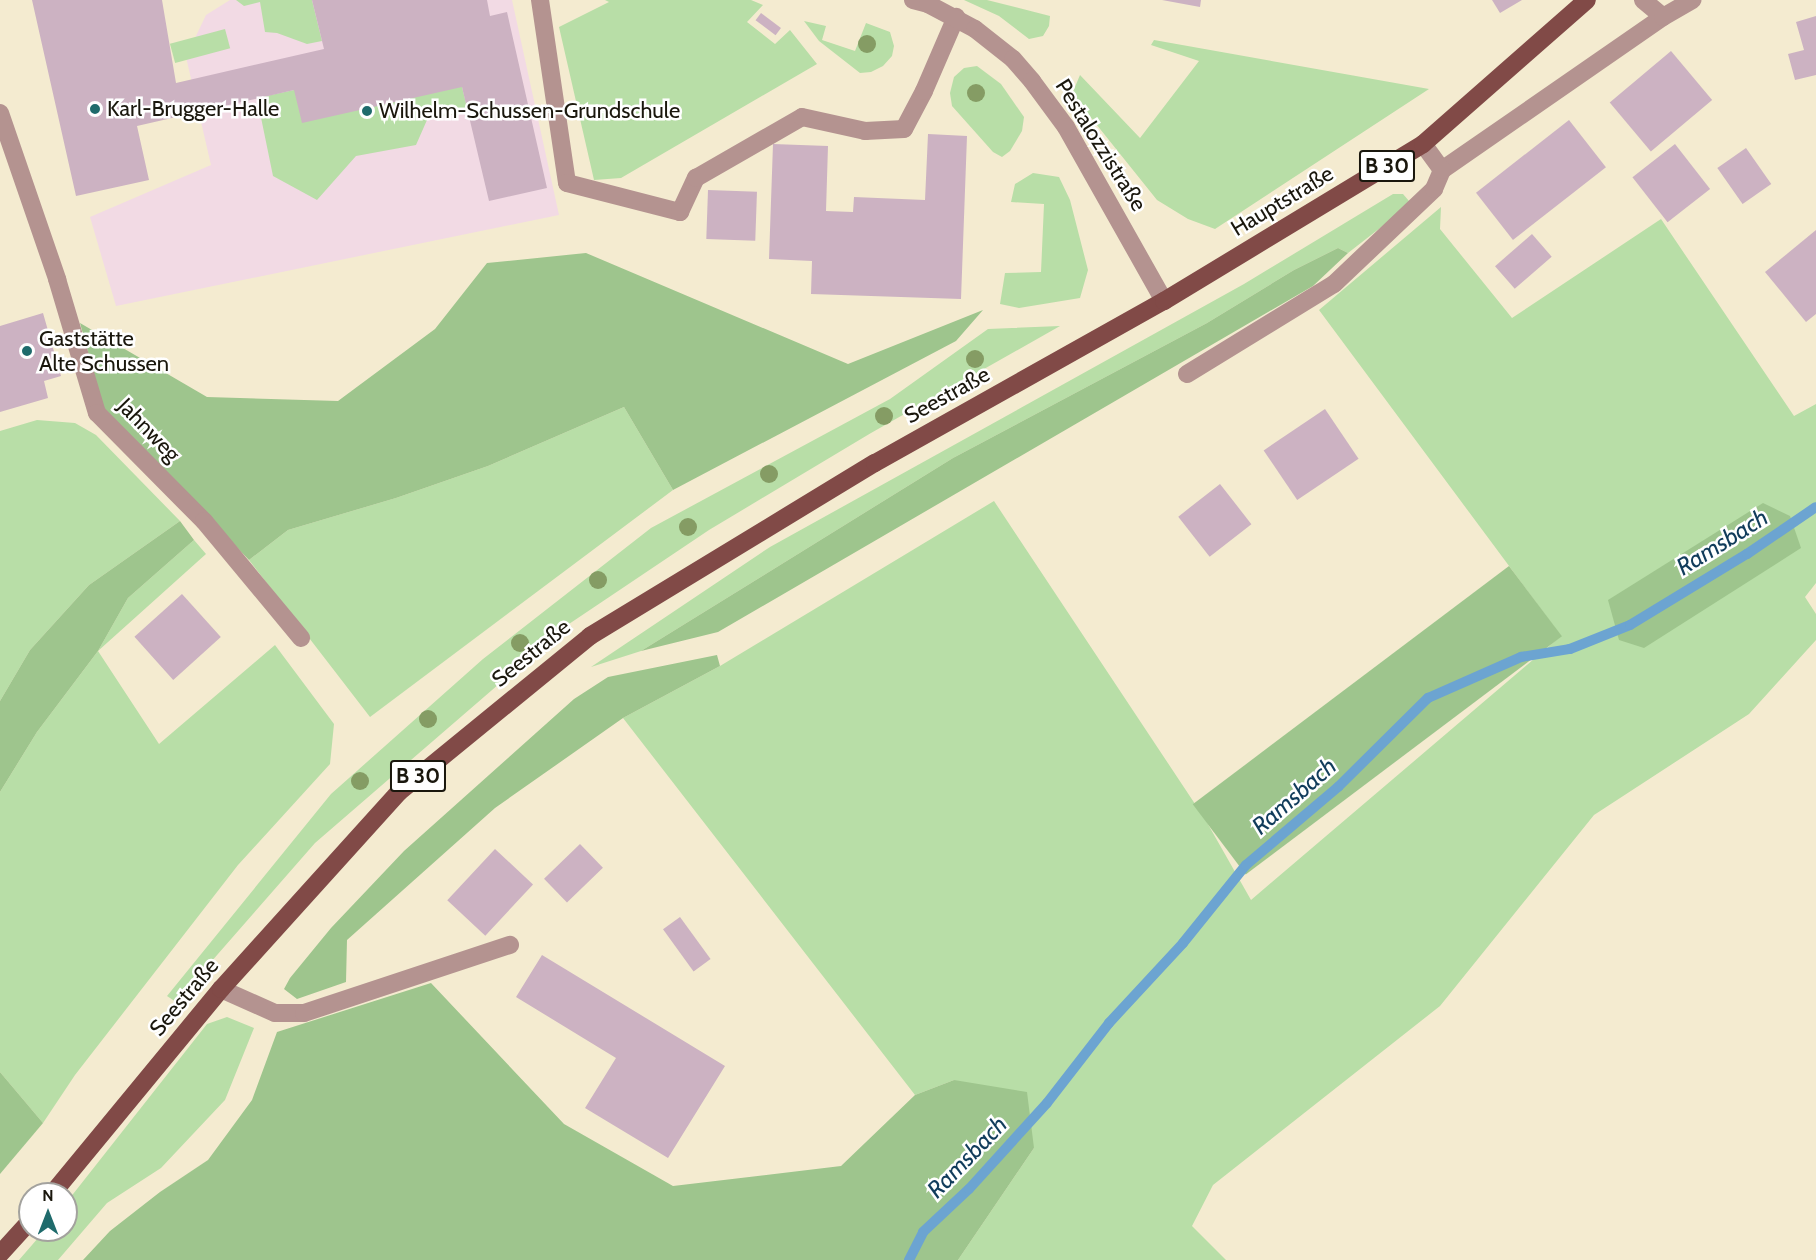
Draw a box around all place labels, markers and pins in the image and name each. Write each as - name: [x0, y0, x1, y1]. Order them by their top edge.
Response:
- place label: Karl-Brugger-Halle: [107, 96, 279, 122]
- place label: Wilhelm-Schussen-Grundschule: [379, 98, 680, 124]
- marker: Karl-Brugger-Halle: [88, 102, 102, 116]
- marker: Wilhelm-Schussen-Grundschule: [360, 104, 374, 118]
- place label: Gaststätte Alte Schussen: [39, 325, 169, 376]
- marker: Gaststätte Alte Schussen: [20, 344, 34, 358]

